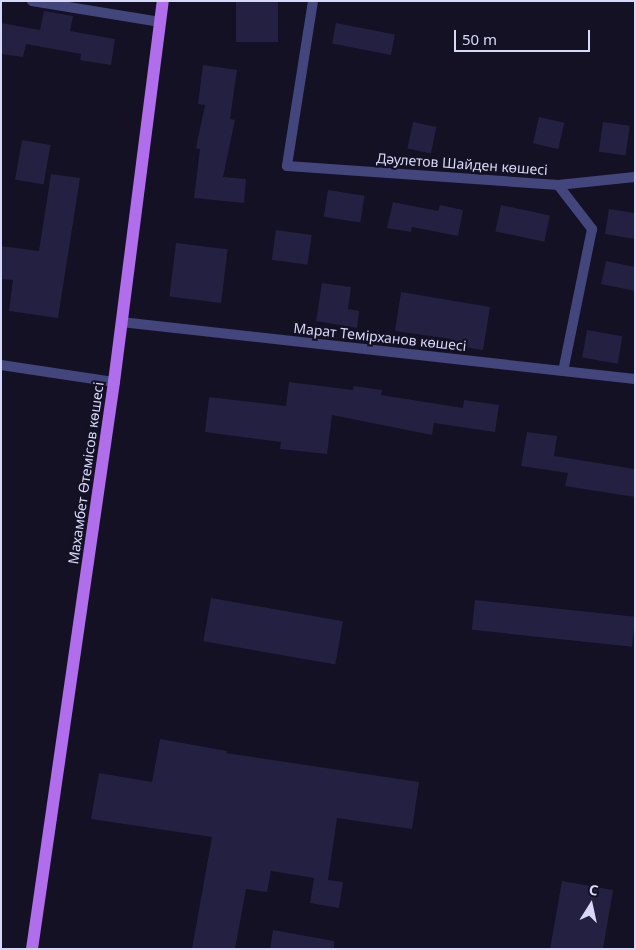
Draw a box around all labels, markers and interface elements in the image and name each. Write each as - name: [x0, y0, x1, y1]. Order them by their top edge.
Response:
- scale bar: [456, 20, 592, 52]
- text: 50 m: [462, 29, 497, 49]
- street label: Дәулетов Шайден көшесі: [376, 150, 548, 178]
- street label: Марат Темірханов көшесі: [293, 320, 467, 354]
- street label: Махамбет Өтемісов көшесі: [65, 381, 107, 565]
- north arrow: [566, 880, 616, 930]
- text: С: [588, 880, 600, 900]

